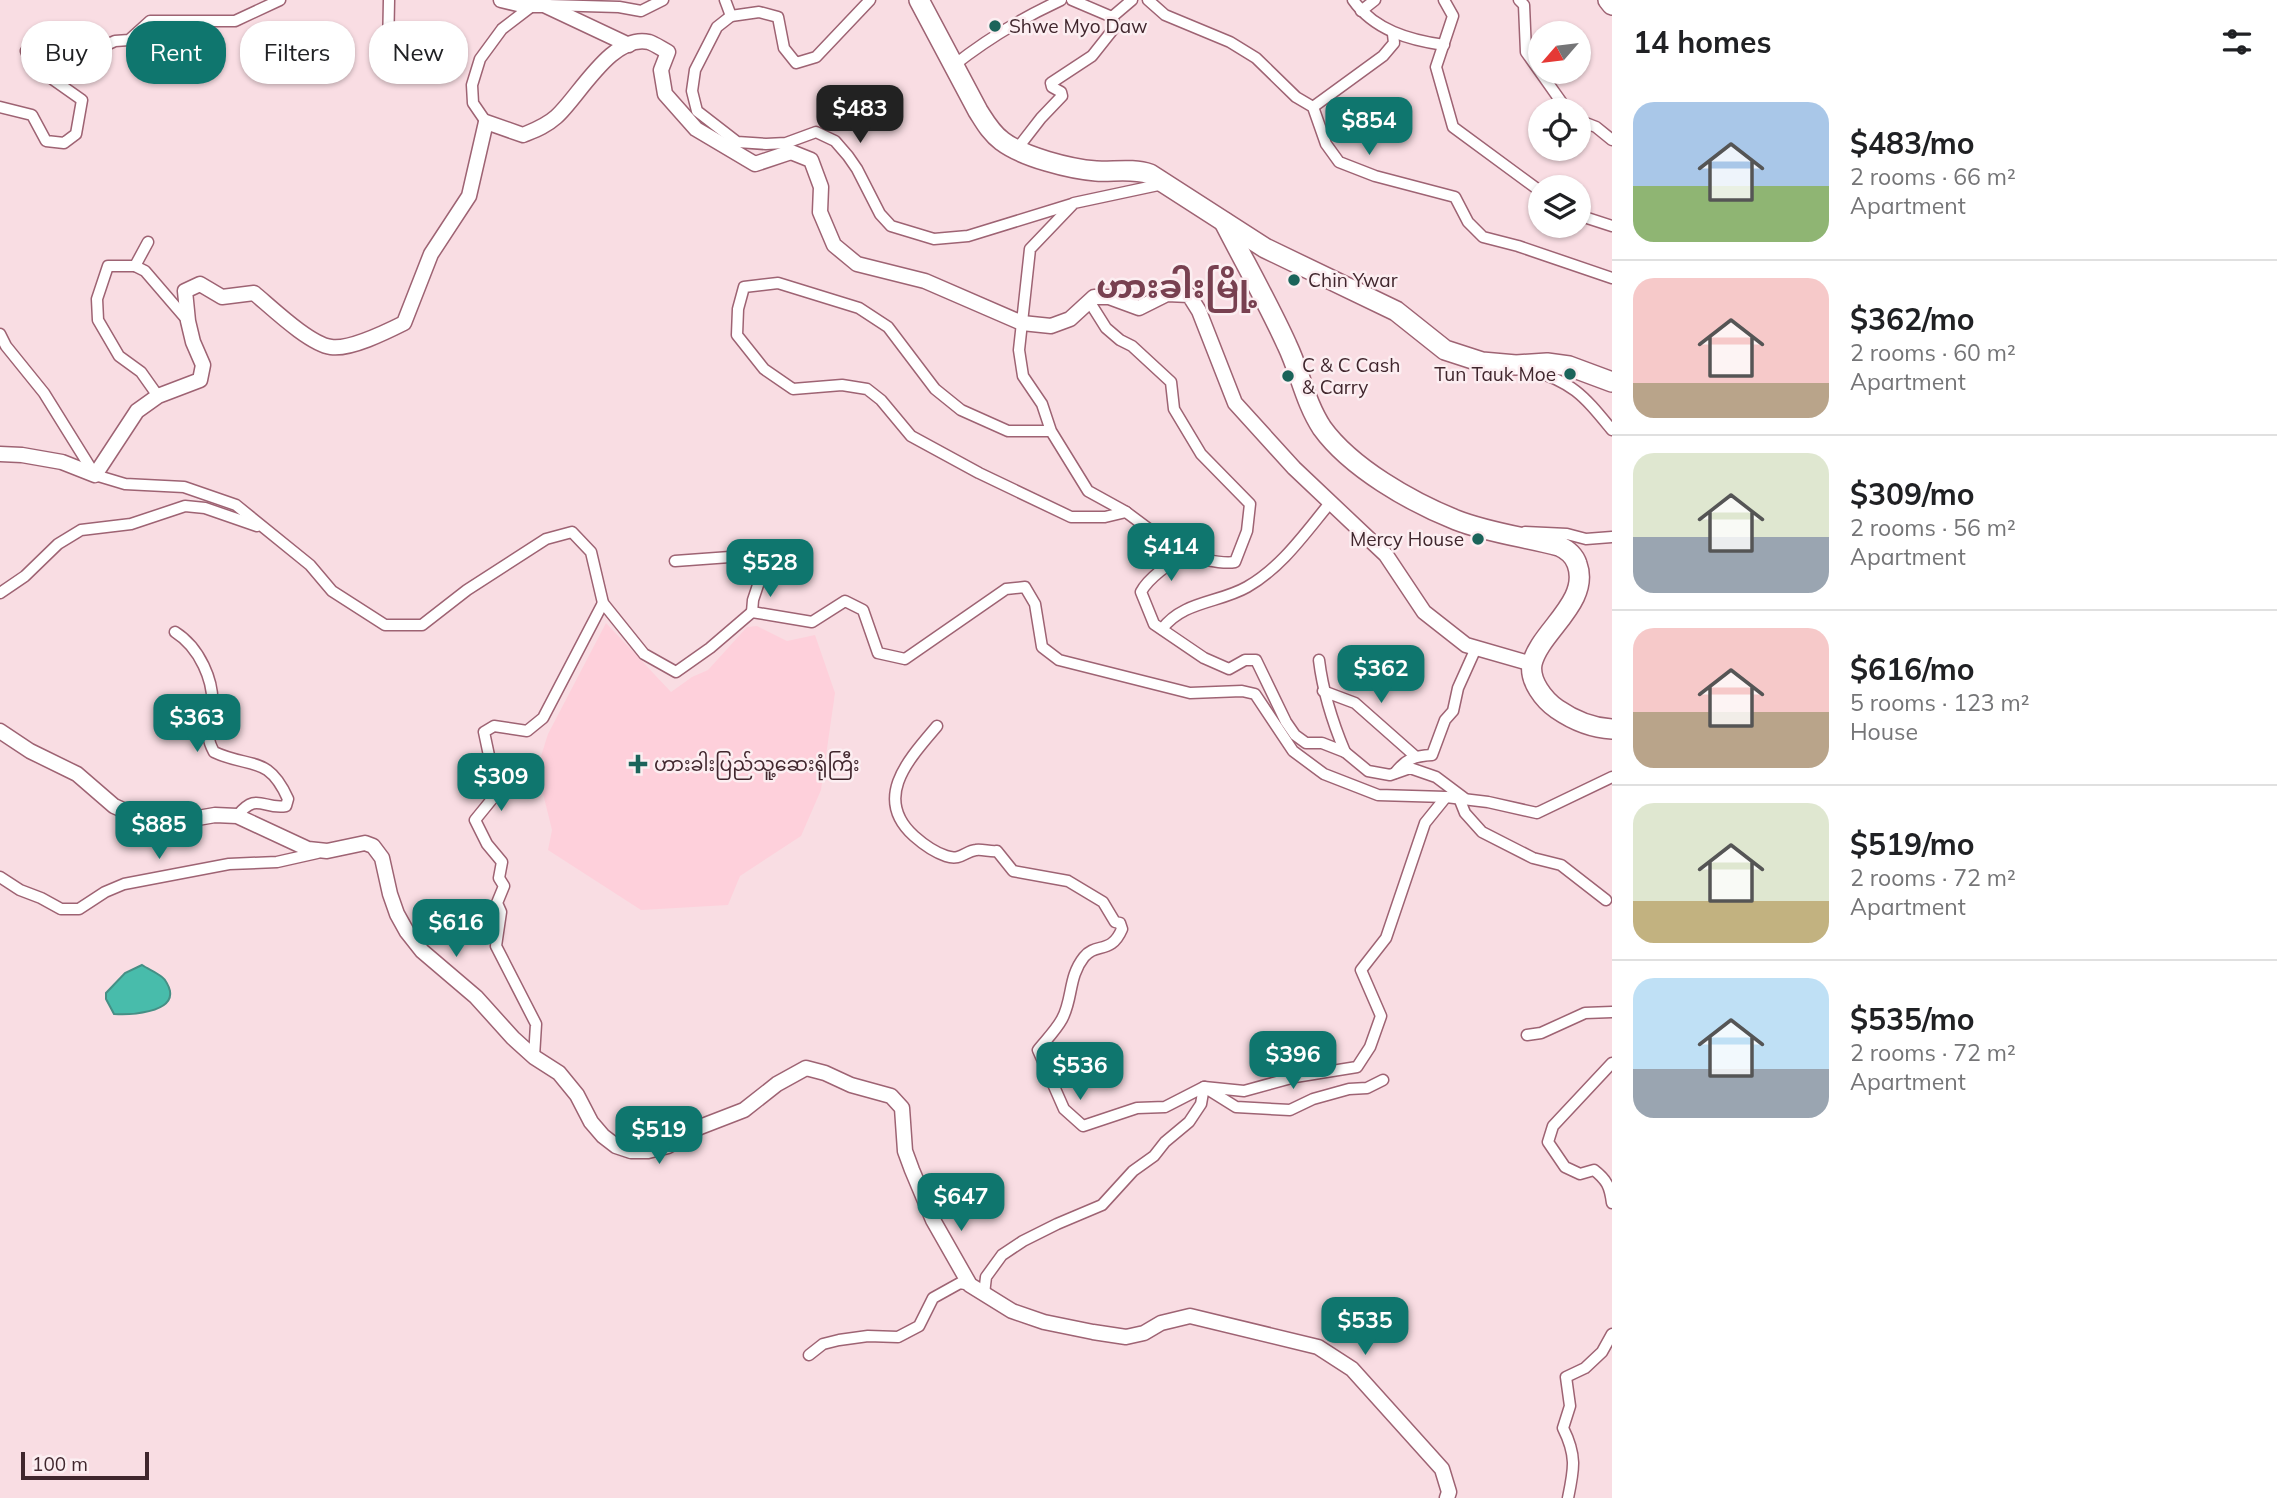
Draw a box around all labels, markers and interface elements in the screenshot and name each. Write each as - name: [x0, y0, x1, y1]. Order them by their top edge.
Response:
- place label: Shwe Myo Daw: [1009, 14, 1148, 38]
- marker: Shwe Myo Daw: [987, 18, 1003, 34]
- chip: Buy: [21, 21, 112, 84]
- chip: Rent: [126, 21, 226, 84]
- chip: Filters: [240, 21, 355, 84]
- chip: New: [369, 21, 468, 84]
- north arrow: [1528, 21, 1591, 84]
- map controls: [1528, 21, 1591, 238]
- text: 14 homes: [1633, 23, 1772, 61]
- icon: filters: [2218, 23, 2256, 61]
- pin: $483: [819, 86, 901, 145]
- text: $483: [832, 93, 888, 122]
- pin: $854: [1328, 97, 1410, 157]
- button: locate: [1528, 98, 1591, 161]
- text: $854: [1341, 105, 1397, 134]
- text: $483/mo: [1850, 124, 1974, 162]
- icon: home: [1689, 130, 1773, 214]
- text: 2 rooms · 66 m²: [1850, 162, 2016, 191]
- button: layers: [1528, 175, 1591, 238]
- text: Apartment: [1850, 191, 1966, 220]
- district label: ဟားခါးမြို့: [1096, 265, 1258, 313]
- place label: Chin Ywar: [1308, 268, 1398, 292]
- marker: Chin Ywar: [1286, 272, 1302, 288]
- text: $362/mo: [1850, 300, 1974, 338]
- icon: home: [1689, 306, 1773, 390]
- text: 2 rooms · 60 m²: [1850, 338, 2016, 367]
- place label: C & C Cash & Carry: [1302, 353, 1400, 399]
- place label: Tun Tauk Moe: [1434, 362, 1556, 386]
- marker: Tun Tauk Moe: [1562, 366, 1578, 382]
- text: Apartment: [1850, 367, 1966, 396]
- marker: C & C Cash & Carry: [1280, 368, 1296, 384]
- text: $309/mo: [1850, 475, 1974, 513]
- icon: home: [1689, 481, 1773, 565]
- text: 2 rooms · 56 m²: [1850, 513, 2016, 542]
- pin: $414: [1130, 524, 1212, 583]
- place label: Mercy House: [1350, 527, 1464, 551]
- text: $414: [1143, 531, 1199, 560]
- marker: Mercy House: [1470, 531, 1486, 547]
- pin: $528: [729, 540, 811, 599]
- text: Apartment: [1850, 542, 1966, 571]
- text: $528: [742, 547, 798, 576]
- pin: $362: [1340, 646, 1422, 705]
- text: $616/mo: [1850, 650, 1974, 688]
- text: $362: [1353, 653, 1409, 682]
- icon: home: [1689, 656, 1773, 740]
- text: 5 rooms · 123 m²: [1850, 688, 2030, 717]
- pin: $363: [156, 694, 238, 754]
- text: $363: [169, 702, 225, 731]
- text: House: [1850, 717, 1918, 746]
- place label: ဟားခါးပြည်သူ့ဆေးရုံကြီး: [654, 750, 860, 781]
- pin: $309: [460, 754, 542, 813]
- marker: ဟားခါးပြည်သူ့ဆေးရုံကြီး: [628, 754, 648, 774]
- text: $309: [473, 761, 529, 790]
- pin: $885: [118, 802, 200, 861]
- text: $885: [131, 809, 187, 838]
- text: $519/mo: [1850, 825, 1974, 863]
- icon: home: [1689, 831, 1773, 915]
- text: 2 rooms · 72 m²: [1850, 863, 2016, 892]
- text: Apartment: [1850, 892, 1966, 921]
- pin: $616: [415, 900, 497, 959]
- text: $616: [428, 907, 484, 936]
- text: $535/mo: [1850, 1000, 1974, 1038]
- icon: home: [1689, 1006, 1773, 1090]
- pin: $396: [1252, 1032, 1334, 1091]
- text: 2 rooms · 72 m²: [1850, 1038, 2016, 1067]
- text: $396: [1265, 1039, 1321, 1068]
- pin: $536: [1039, 1042, 1121, 1102]
- text: $536: [1052, 1050, 1108, 1079]
- text: Apartment: [1850, 1067, 1966, 1096]
- pin: $519: [618, 1106, 700, 1166]
- text: $519: [631, 1114, 687, 1143]
- pin: $647: [920, 1174, 1002, 1233]
- text: $647: [933, 1181, 989, 1210]
- pin: $535: [1324, 1298, 1406, 1357]
- text: $535: [1337, 1305, 1393, 1334]
- scale bar: [21, 1449, 149, 1481]
- text: 100 m: [32, 1452, 88, 1476]

